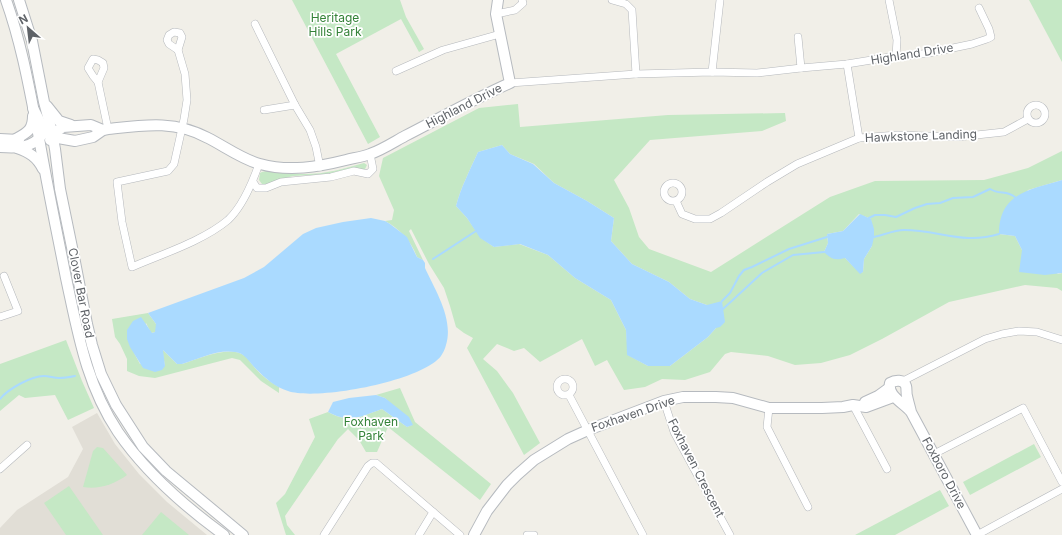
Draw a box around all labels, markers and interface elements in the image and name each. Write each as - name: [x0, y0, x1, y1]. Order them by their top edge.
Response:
- north arrow: [8, 8, 48, 48]
- park label: Heritage Hills Park: [308, 10, 362, 39]
- text: N: [16, 11, 30, 27]
- street label: Highland Drive: [870, 40, 954, 67]
- street label: Highland Drive: [423, 80, 504, 131]
- street label: Hawkstone Landing: [865, 126, 977, 145]
- street label: Clover Bar Road: [65, 247, 98, 339]
- street label: Foxhaven Drive: [589, 392, 677, 435]
- park label: Foxhaven Park: [344, 414, 398, 443]
- street label: Foxhaven Crescent: [665, 416, 728, 520]
- street label: Foxboro Drive: [919, 434, 970, 511]

